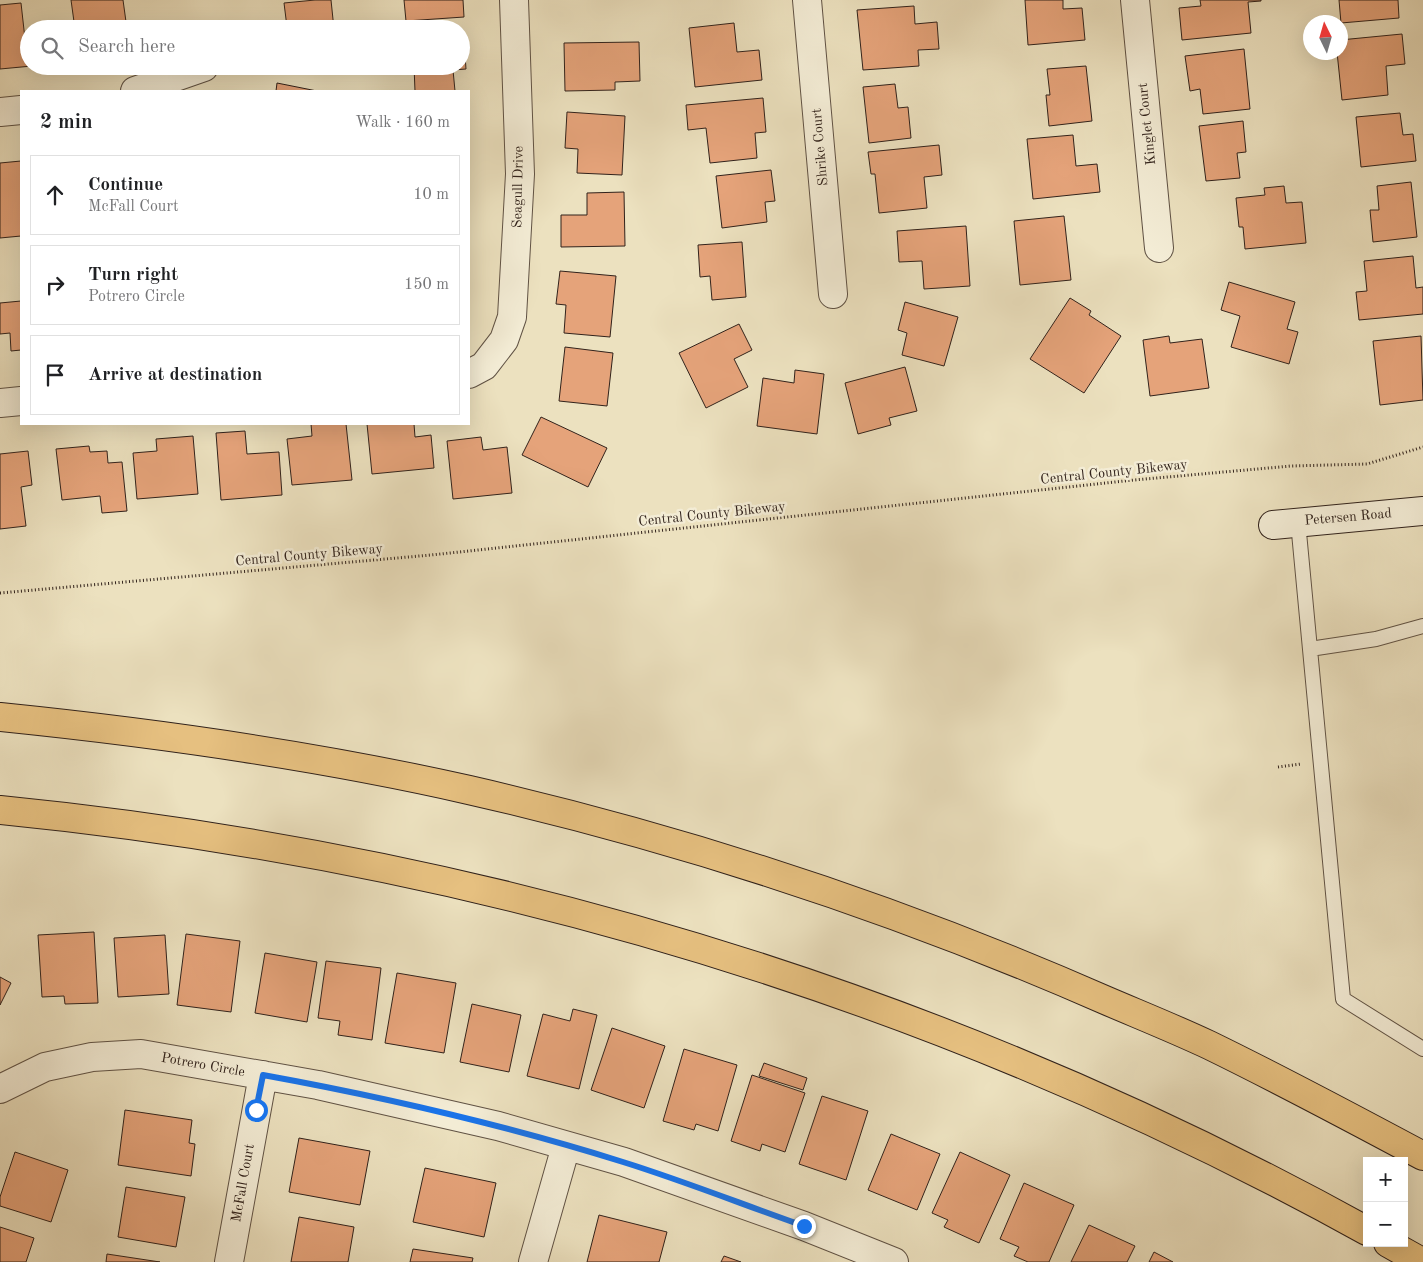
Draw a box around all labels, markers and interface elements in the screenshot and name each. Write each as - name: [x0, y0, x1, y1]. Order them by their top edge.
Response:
- north arrow: [1303, 15, 1348, 60]
- search box: [20, 20, 470, 75]
- icon: search: [38, 34, 66, 62]
- text: Search here: [78, 38, 175, 57]
- street label: Kinglet Court: [1136, 82, 1158, 166]
- street label: Shrike Court: [810, 107, 830, 186]
- text: 2 min: [40, 112, 93, 133]
- text: Walk · 160 m: [355, 115, 450, 131]
- street label: Seagull Drive: [510, 146, 526, 228]
- text: Continue: [88, 176, 163, 195]
- icon: ahead: [41, 181, 69, 209]
- text: 10 m: [413, 187, 449, 203]
- text: McFall Court: [88, 199, 179, 215]
- text: Turn right: [88, 266, 178, 285]
- icon: right: [41, 271, 69, 299]
- text: 150 m: [404, 277, 449, 293]
- text: Potrero Circle: [88, 289, 185, 305]
- icon: arrive: [41, 361, 69, 389]
- text: Arrive at destination: [88, 366, 262, 385]
- street label: Central County Bikeway: [1040, 457, 1189, 487]
- street label: Central County Bikeway: [638, 499, 787, 529]
- street label: Petersen Road: [1304, 506, 1392, 528]
- street label: Central County Bikeway: [235, 542, 384, 568]
- street label: Potrero Circle: [160, 1051, 246, 1079]
- route start: [245, 1099, 268, 1122]
- street label: McFall Court: [229, 1143, 257, 1223]
- map controls: [1363, 1157, 1408, 1247]
- button: +: [1363, 1157, 1408, 1202]
- button: −: [1363, 1202, 1408, 1247]
- route end: [793, 1215, 816, 1238]

